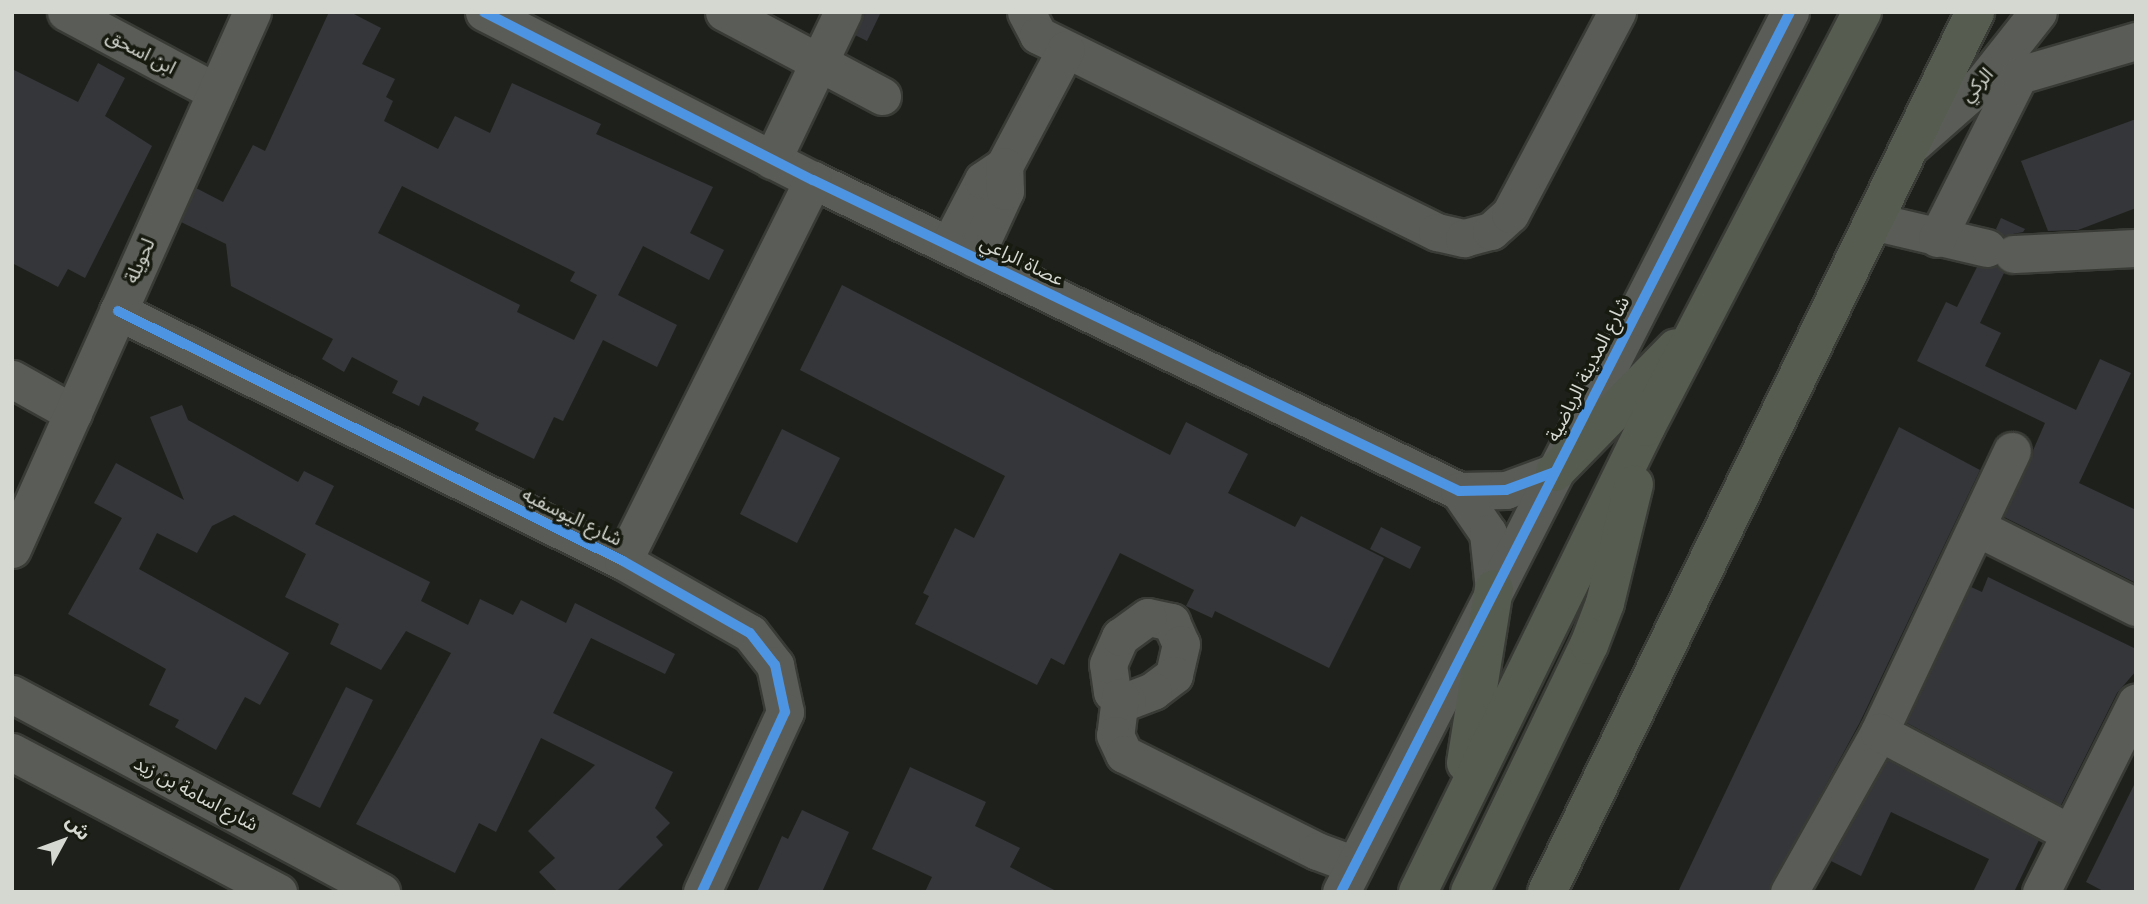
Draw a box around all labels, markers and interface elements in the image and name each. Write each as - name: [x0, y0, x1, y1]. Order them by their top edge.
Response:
- street label: ابن اسحق: [102, 24, 180, 80]
- street label: الركي: [1956, 63, 1998, 107]
- street label: عصاة الراعي: [976, 231, 1068, 291]
- street label: لحويلة: [120, 235, 160, 287]
- street label: شارع المدينة الرياضية: [1542, 293, 1634, 445]
- street label: شارع اليوسفيه: [518, 483, 626, 551]
- street label: شارع اسامة بن زيد: [130, 752, 262, 836]
- north arrow: [28, 806, 98, 876]
- text: ش: [60, 809, 97, 846]

